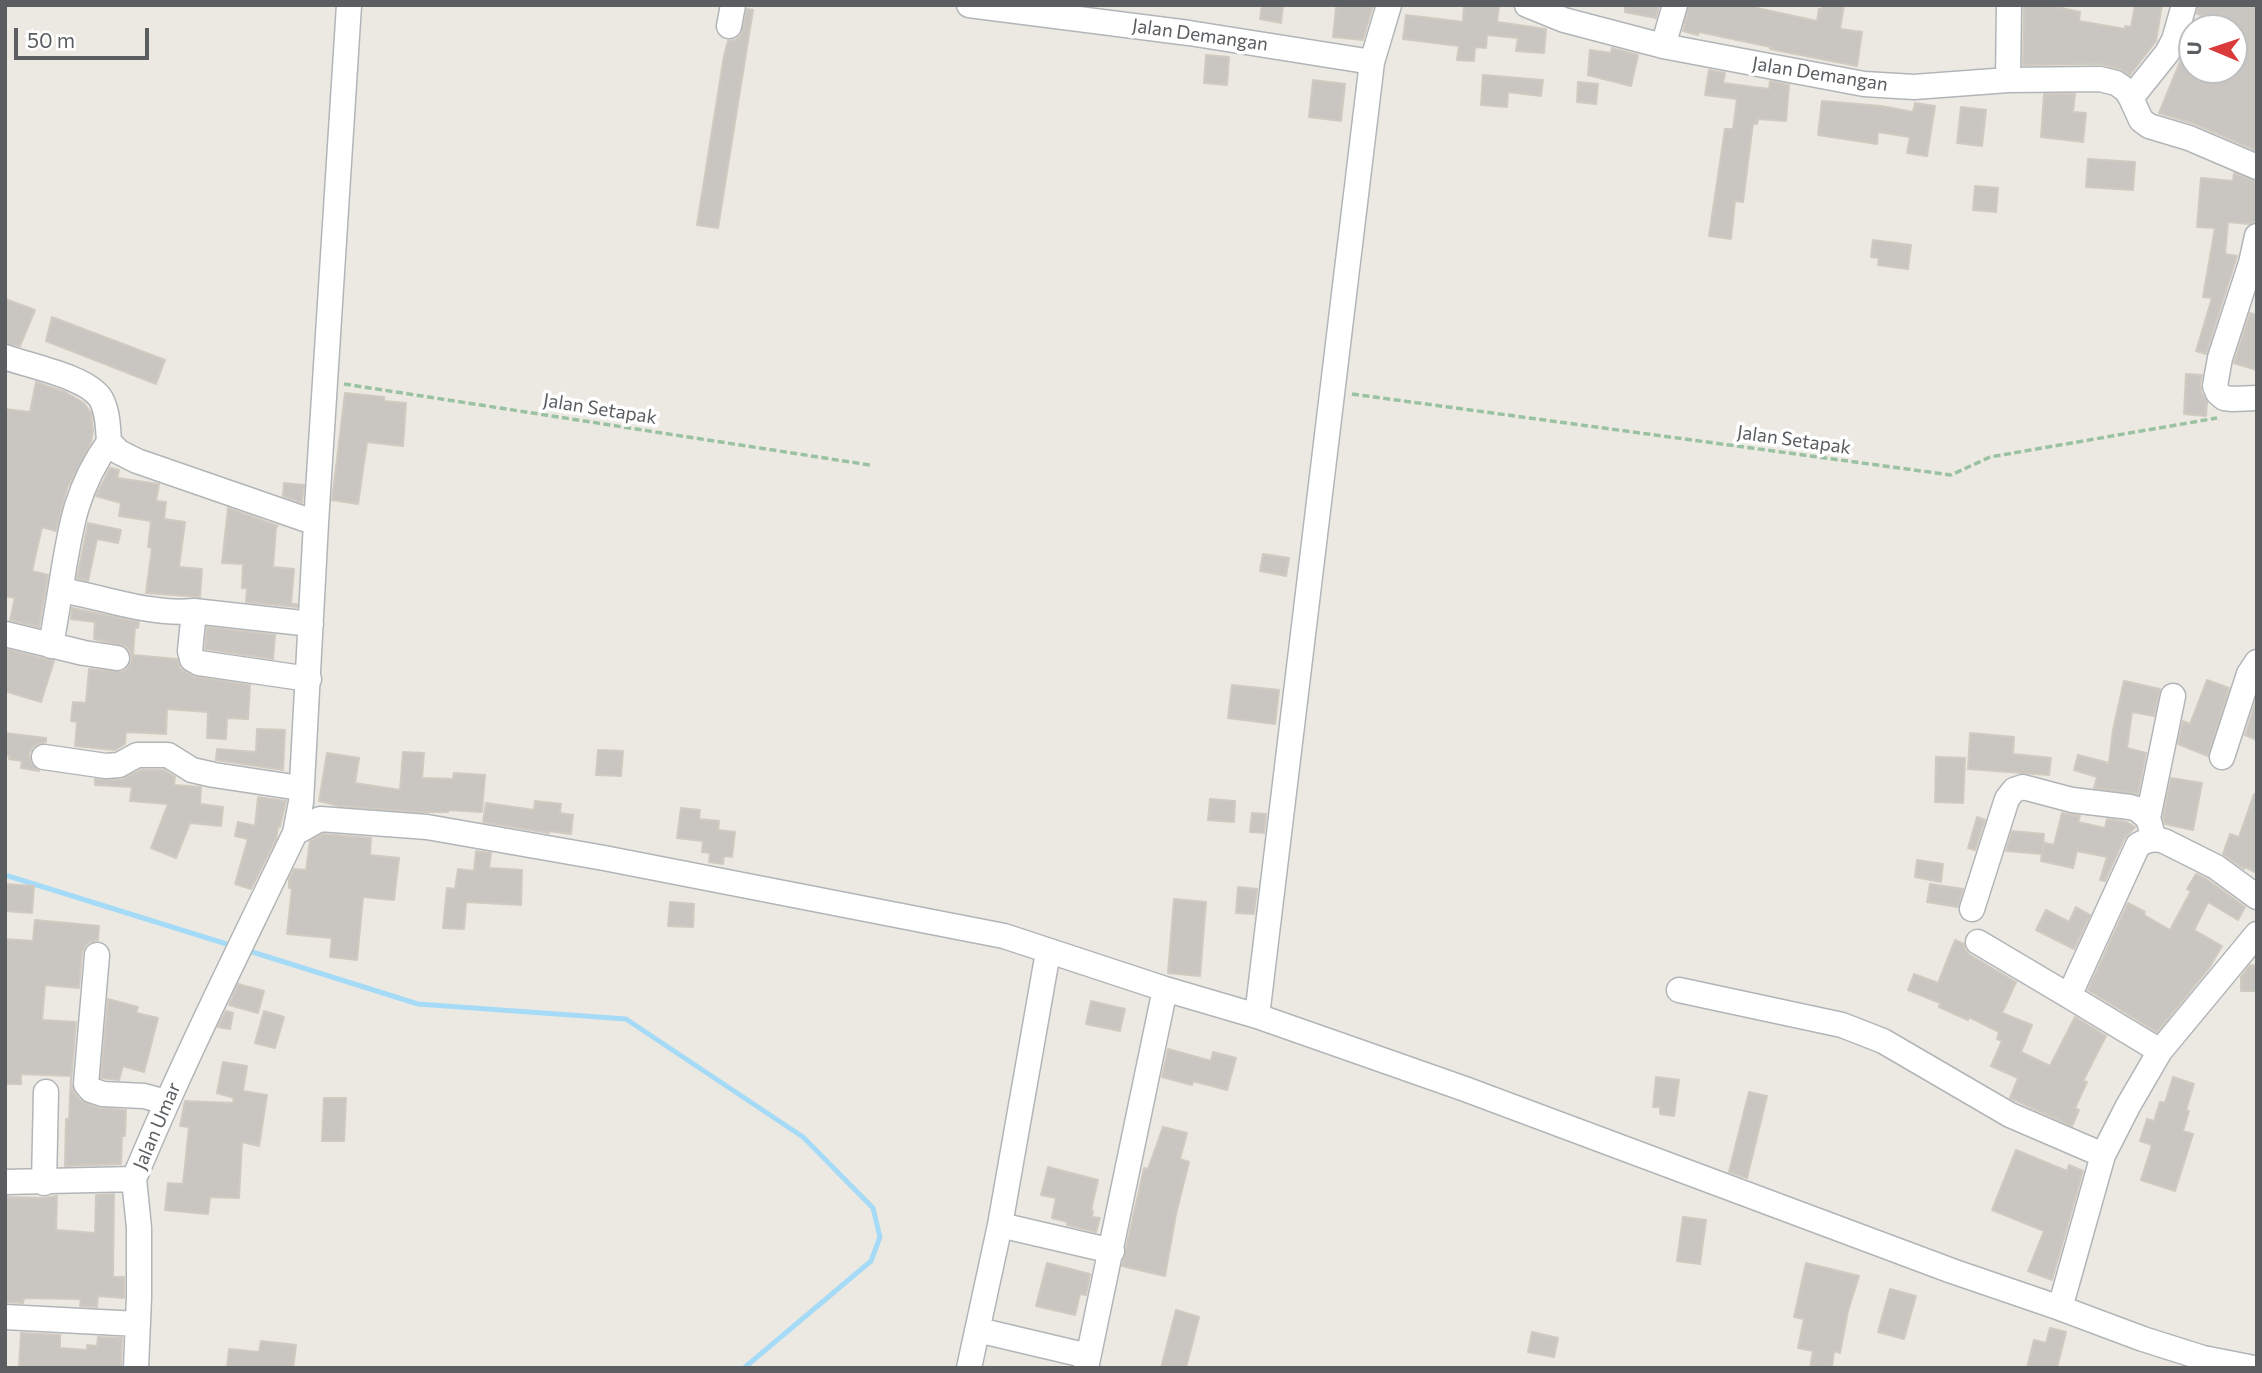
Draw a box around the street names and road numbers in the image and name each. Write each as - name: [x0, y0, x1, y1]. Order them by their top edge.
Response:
- street label: Jalan Demangan: [1131, 14, 1269, 56]
- street label: Jalan Demangan: [1750, 52, 1890, 96]
- street label: Jalan Setapak: [541, 389, 659, 429]
- street label: Jalan Setapak: [1735, 421, 1853, 459]
- street label: Jalan Umar: [128, 1079, 186, 1173]

